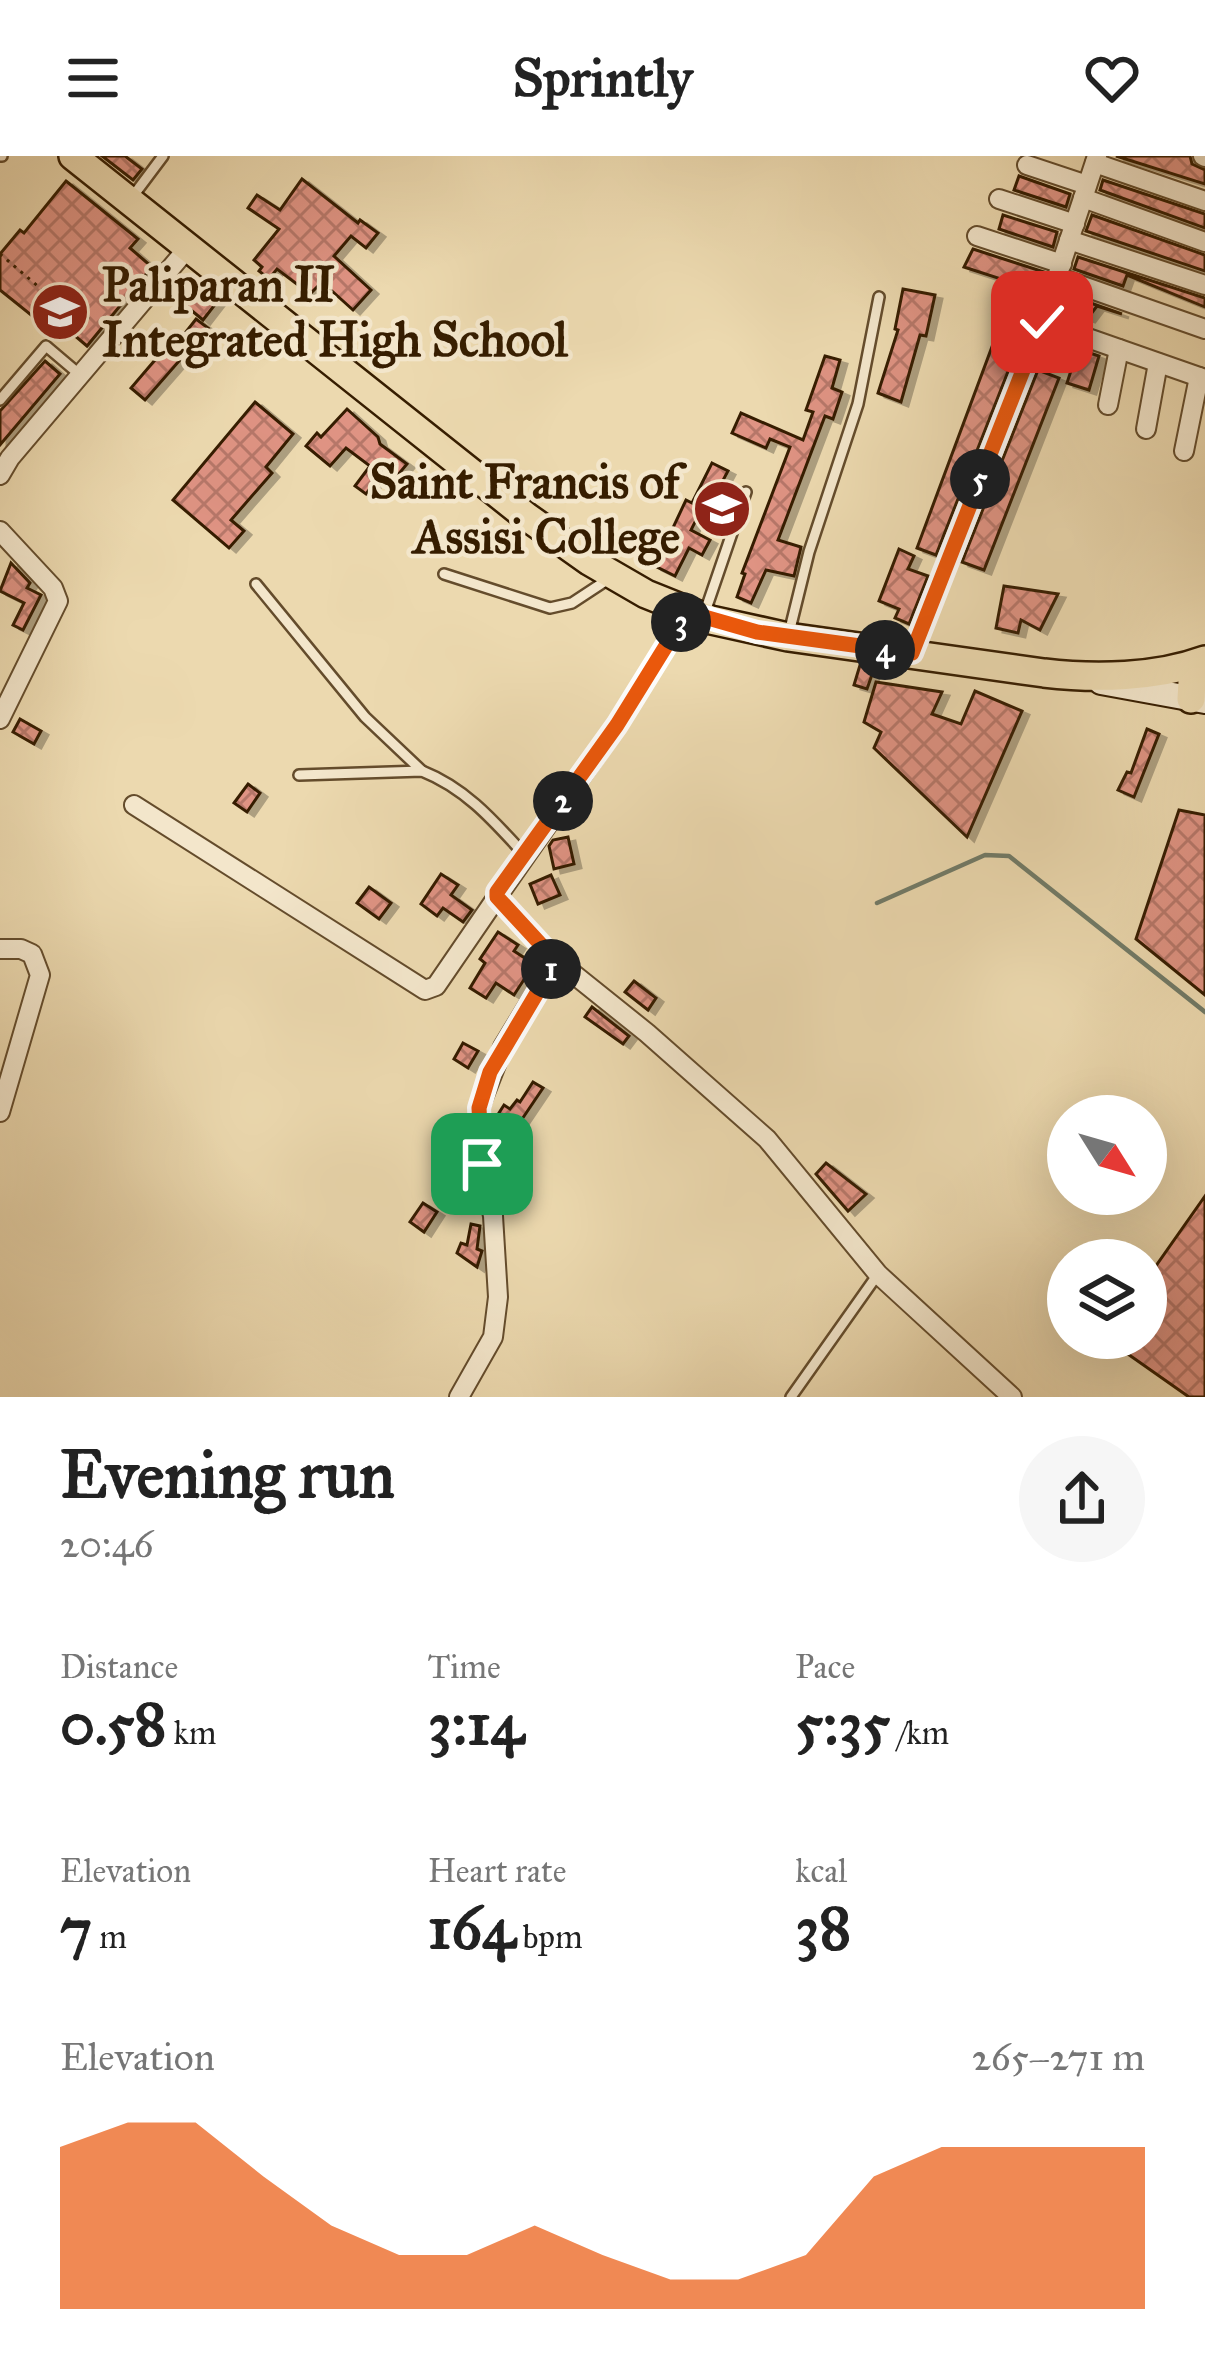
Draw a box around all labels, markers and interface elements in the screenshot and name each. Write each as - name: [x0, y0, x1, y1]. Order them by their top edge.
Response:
- icon: menu: [60, 45, 126, 111]
- text: Sprintly: [512, 45, 693, 111]
- icon: heart: [1079, 45, 1145, 111]
- place label: Paliparan II Integrated High School: [102, 255, 569, 369]
- pin: [991, 271, 1093, 373]
- school or university icon: Paliparan II Integrated High School: [29, 281, 91, 343]
- icon: check: [1009, 289, 1075, 355]
- pin: 5: [950, 449, 1010, 509]
- place label: Saint Francis of Assisi College: [369, 452, 688, 566]
- text: 5: [972, 459, 988, 499]
- school or university icon: Saint Francis of Assisi College: [691, 478, 753, 540]
- pin: 3: [651, 592, 711, 652]
- text: 3: [674, 602, 688, 642]
- pin: 4: [855, 620, 915, 680]
- text: 4: [876, 630, 894, 670]
- pin: 2: [533, 771, 593, 831]
- text: 2: [555, 781, 571, 821]
- pin: 1: [521, 939, 581, 999]
- text: 1: [544, 949, 558, 989]
- north arrow: [1047, 1095, 1167, 1215]
- map controls: [1047, 1095, 1167, 1359]
- pin: [431, 1113, 533, 1215]
- icon: arrive: [449, 1131, 515, 1197]
- button: layers: [1047, 1239, 1167, 1359]
- text: Evening run: [60, 1434, 395, 1515]
- button: share: [1019, 1436, 1145, 1562]
- text: 20:46: [60, 1520, 153, 1568]
- text: Distance: [60, 1647, 178, 1687]
- text: Time: [428, 1647, 501, 1687]
- text: Pace: [795, 1647, 855, 1687]
- text: 0.58: [60, 1687, 166, 1760]
- text: 3:14: [428, 1687, 524, 1760]
- text: 5:35: [795, 1687, 890, 1760]
- text: km: [166, 1713, 217, 1753]
- text: /km: [890, 1713, 949, 1753]
- text: Elevation: [60, 1851, 191, 1891]
- text: Heart rate: [428, 1851, 566, 1891]
- text: kcal: [795, 1851, 847, 1891]
- text: 7: [60, 1891, 92, 1964]
- text: 164: [428, 1891, 515, 1964]
- text: 38: [795, 1891, 851, 1964]
- text: m: [92, 1917, 127, 1957]
- text: bpm: [515, 1917, 583, 1957]
- text: Elevation: [60, 2033, 215, 2081]
- text: 265–271 m: [972, 2033, 1145, 2081]

